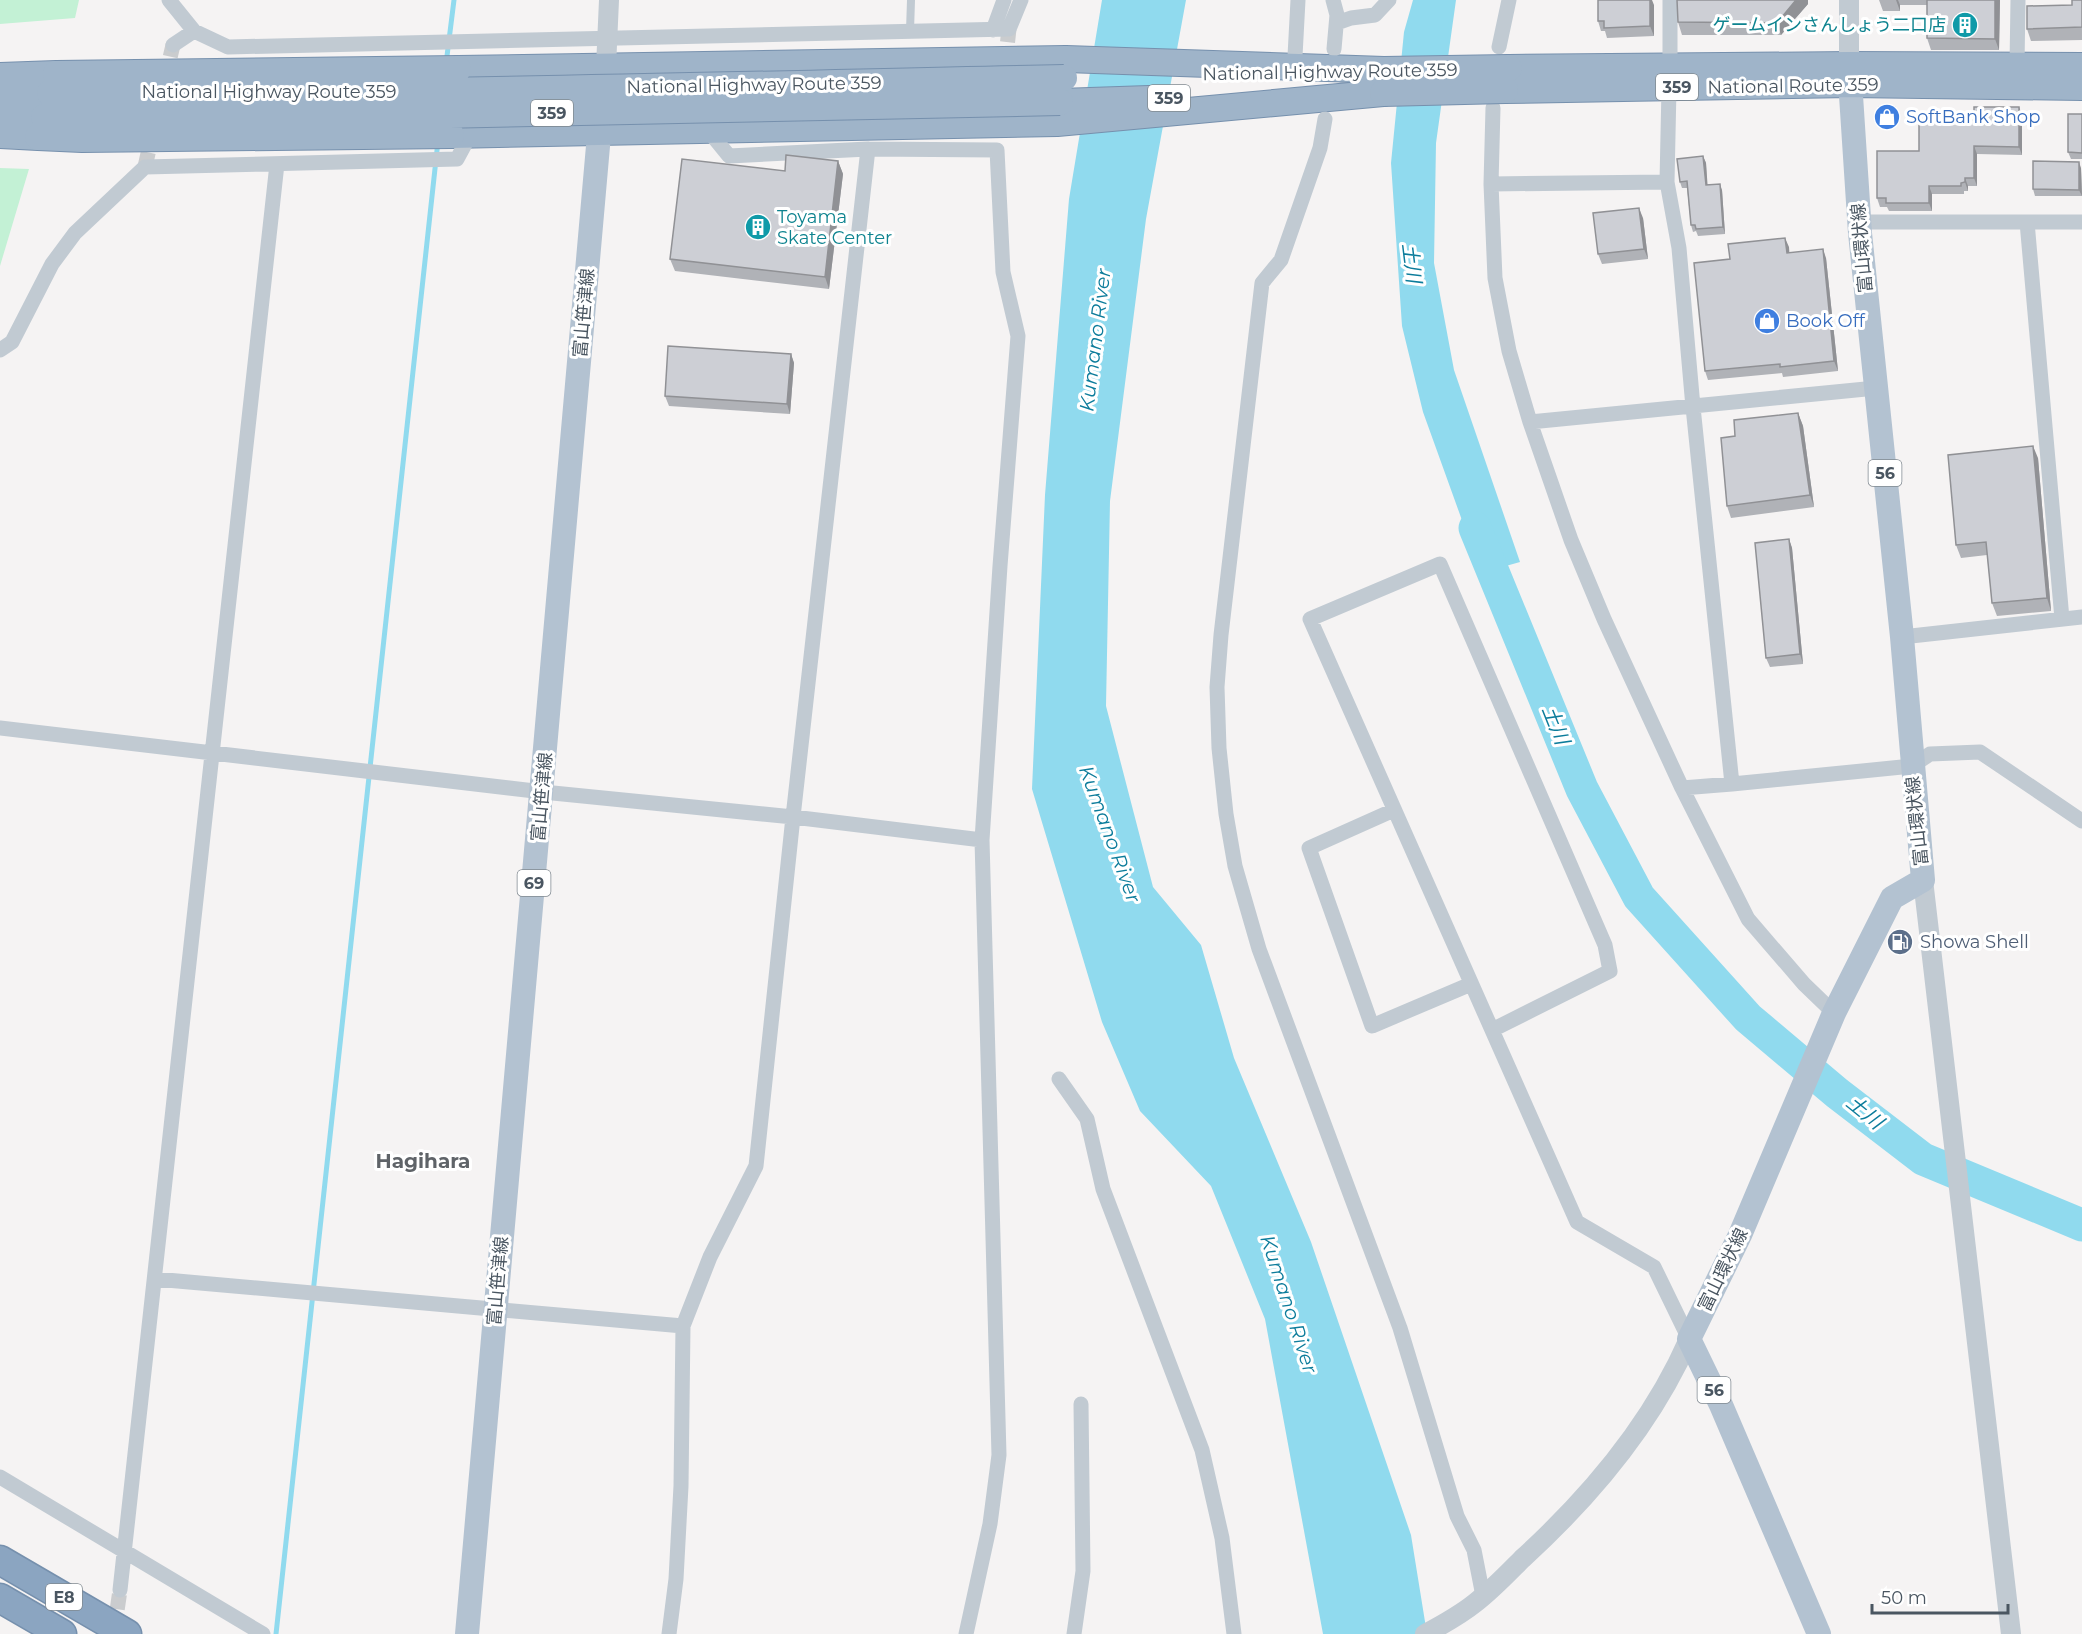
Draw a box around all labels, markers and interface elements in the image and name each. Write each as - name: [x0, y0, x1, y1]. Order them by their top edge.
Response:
- building icon: ゲームインさんしょう二口店: [1950, 10, 1980, 40]
- place label: ゲームインさんしょう二口店: [1713, 14, 1946, 36]
- street label: National Highway Route 359: [1202, 59, 1458, 85]
- street label: National Highway Route 359: [626, 72, 882, 98]
- road number: 359: [1656, 74, 1698, 100]
- street label: National Route 359: [1707, 74, 1879, 98]
- street label: National Highway Route 359: [141, 81, 397, 103]
- road number: 359: [1148, 85, 1190, 111]
- road number: 359: [531, 100, 573, 126]
- shop icon: SoftBank Shop: [1872, 102, 1902, 132]
- place label: SoftBank Shop: [1906, 106, 2040, 128]
- street label: 富山環状線: [1847, 202, 1877, 294]
- place label: Toyama Skate Center: [777, 206, 892, 249]
- building icon: Toyama Skate Center: [743, 212, 773, 242]
- water label: 土川: [1398, 242, 1427, 286]
- water label: Kumano River: [1074, 266, 1116, 413]
- street label: 富山笹津線: [569, 267, 599, 359]
- shop icon: Book Off: [1752, 306, 1782, 336]
- place label: Book Off: [1786, 310, 1866, 332]
- road number: 56: [1868, 460, 1902, 486]
- water label: 土川: [1537, 702, 1575, 750]
- street label: 富山笹津線: [527, 751, 557, 843]
- water label: Kumano River: [1074, 762, 1146, 907]
- street label: 富山環状線: [1901, 775, 1933, 867]
- road number: 69: [518, 870, 550, 896]
- fuel station icon: Showa Shell: [1885, 927, 1915, 957]
- place label: Showa Shell: [1920, 931, 2029, 953]
- water label: 土川: [1842, 1090, 1890, 1135]
- district label: Hagihara: [376, 1149, 470, 1173]
- street label: 富山環状線: [1693, 1225, 1753, 1315]
- water label: Kumano River: [1255, 1232, 1323, 1377]
- street label: 富山笹津線: [483, 1235, 513, 1327]
- road number: 56: [1698, 1377, 1730, 1403]
- scale bar: [1872, 1577, 2008, 1615]
- road number: E8: [46, 1584, 82, 1610]
- text: 50 m: [1881, 1587, 1927, 1609]

